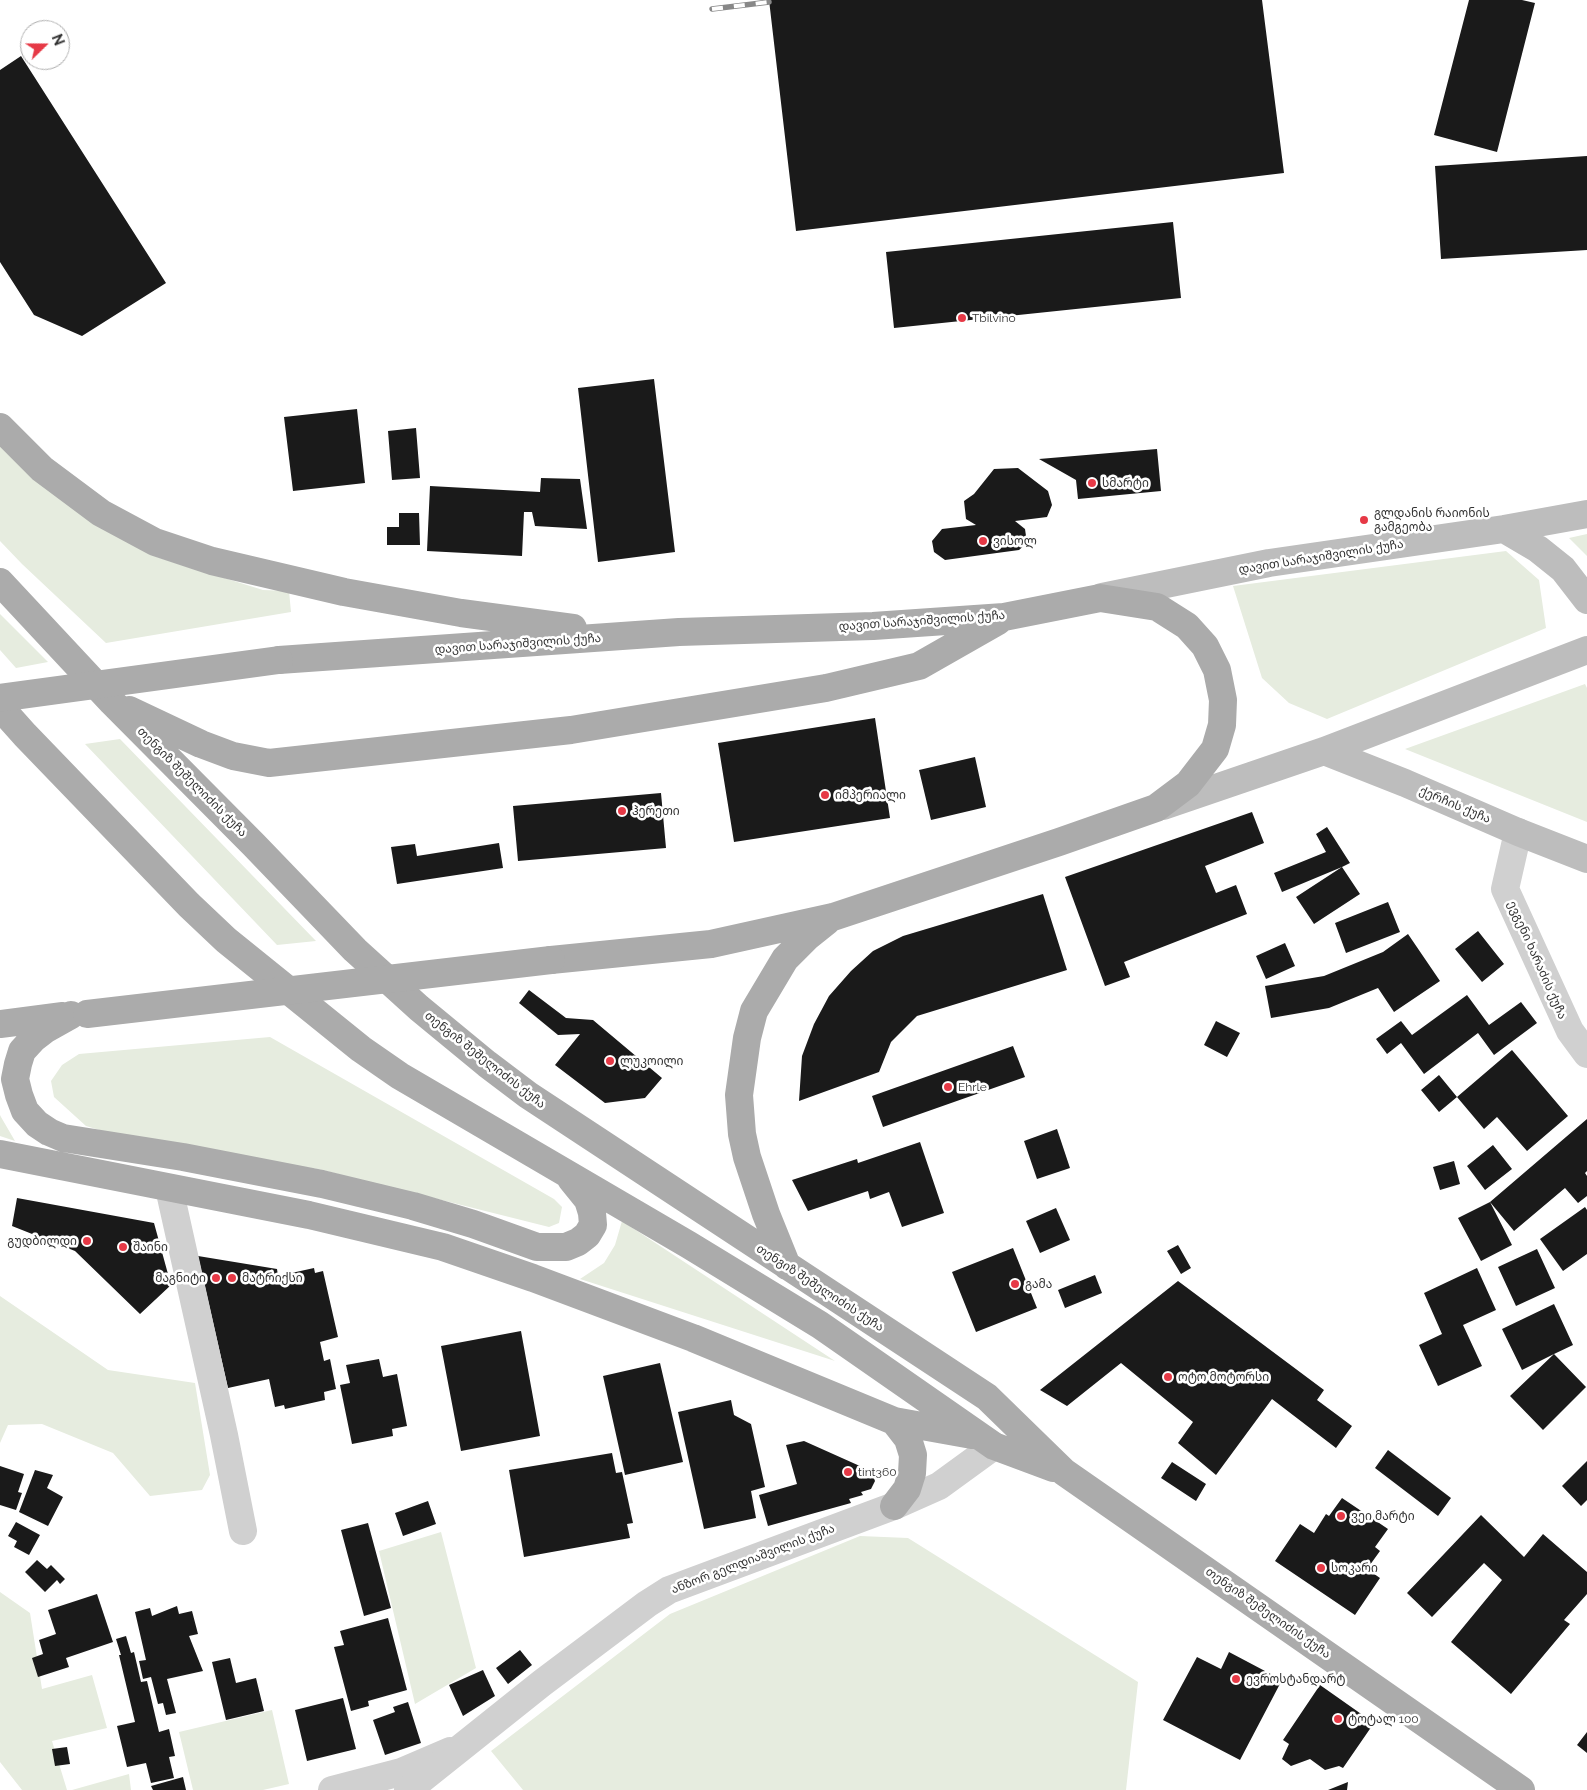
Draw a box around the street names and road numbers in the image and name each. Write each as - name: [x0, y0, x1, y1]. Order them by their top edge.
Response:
- street label: დავით სარაჯიშვილის ქუჩა: [1238, 537, 1404, 577]
- street label: დავით სარაჯიშვილის ქუჩა: [838, 608, 1006, 634]
- street label: დავით სარაჯიშვილის ქუჩა: [434, 631, 602, 657]
- street label: თენგიზ შეშელიძის ქუჩა: [134, 724, 250, 840]
- street label: ქერჩის ქუჩა: [1417, 784, 1493, 826]
- street label: ევგენი ხარაძის ქუჩა: [1504, 899, 1570, 1021]
- street label: თენგიზ შეშელიძის ქუჩა: [422, 1008, 548, 1112]
- street label: თენგიზ შეშელიძის ქუჩა: [754, 1241, 886, 1335]
- street label: ანზორ გელდიაშვილის ქუჩა: [669, 1521, 837, 1597]
- street label: თენგიზ შეშელიძის ქუჩა: [1203, 1564, 1333, 1662]

